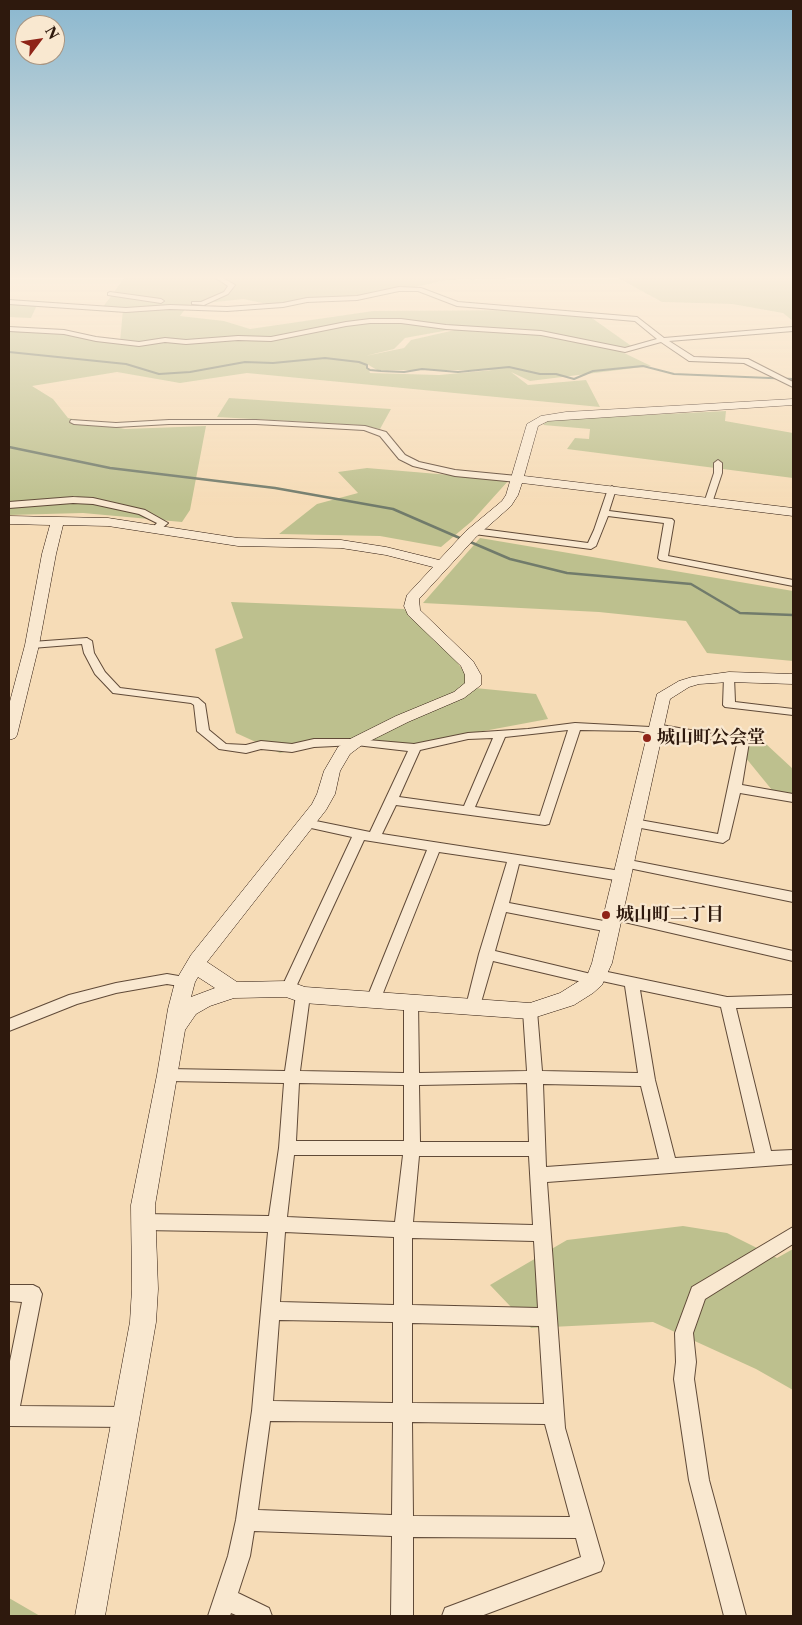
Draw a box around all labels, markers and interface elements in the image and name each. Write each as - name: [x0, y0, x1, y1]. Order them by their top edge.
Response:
- north arrow: [15, 15, 65, 65]
- text: N: [41, 23, 63, 43]
- place label: 城山町公会堂: [657, 727, 765, 749]
- marker: 城山町公会堂: [641, 732, 653, 744]
- place label: 城山町二丁目: [616, 904, 724, 926]
- marker: 城山町二丁目: [600, 909, 612, 921]

